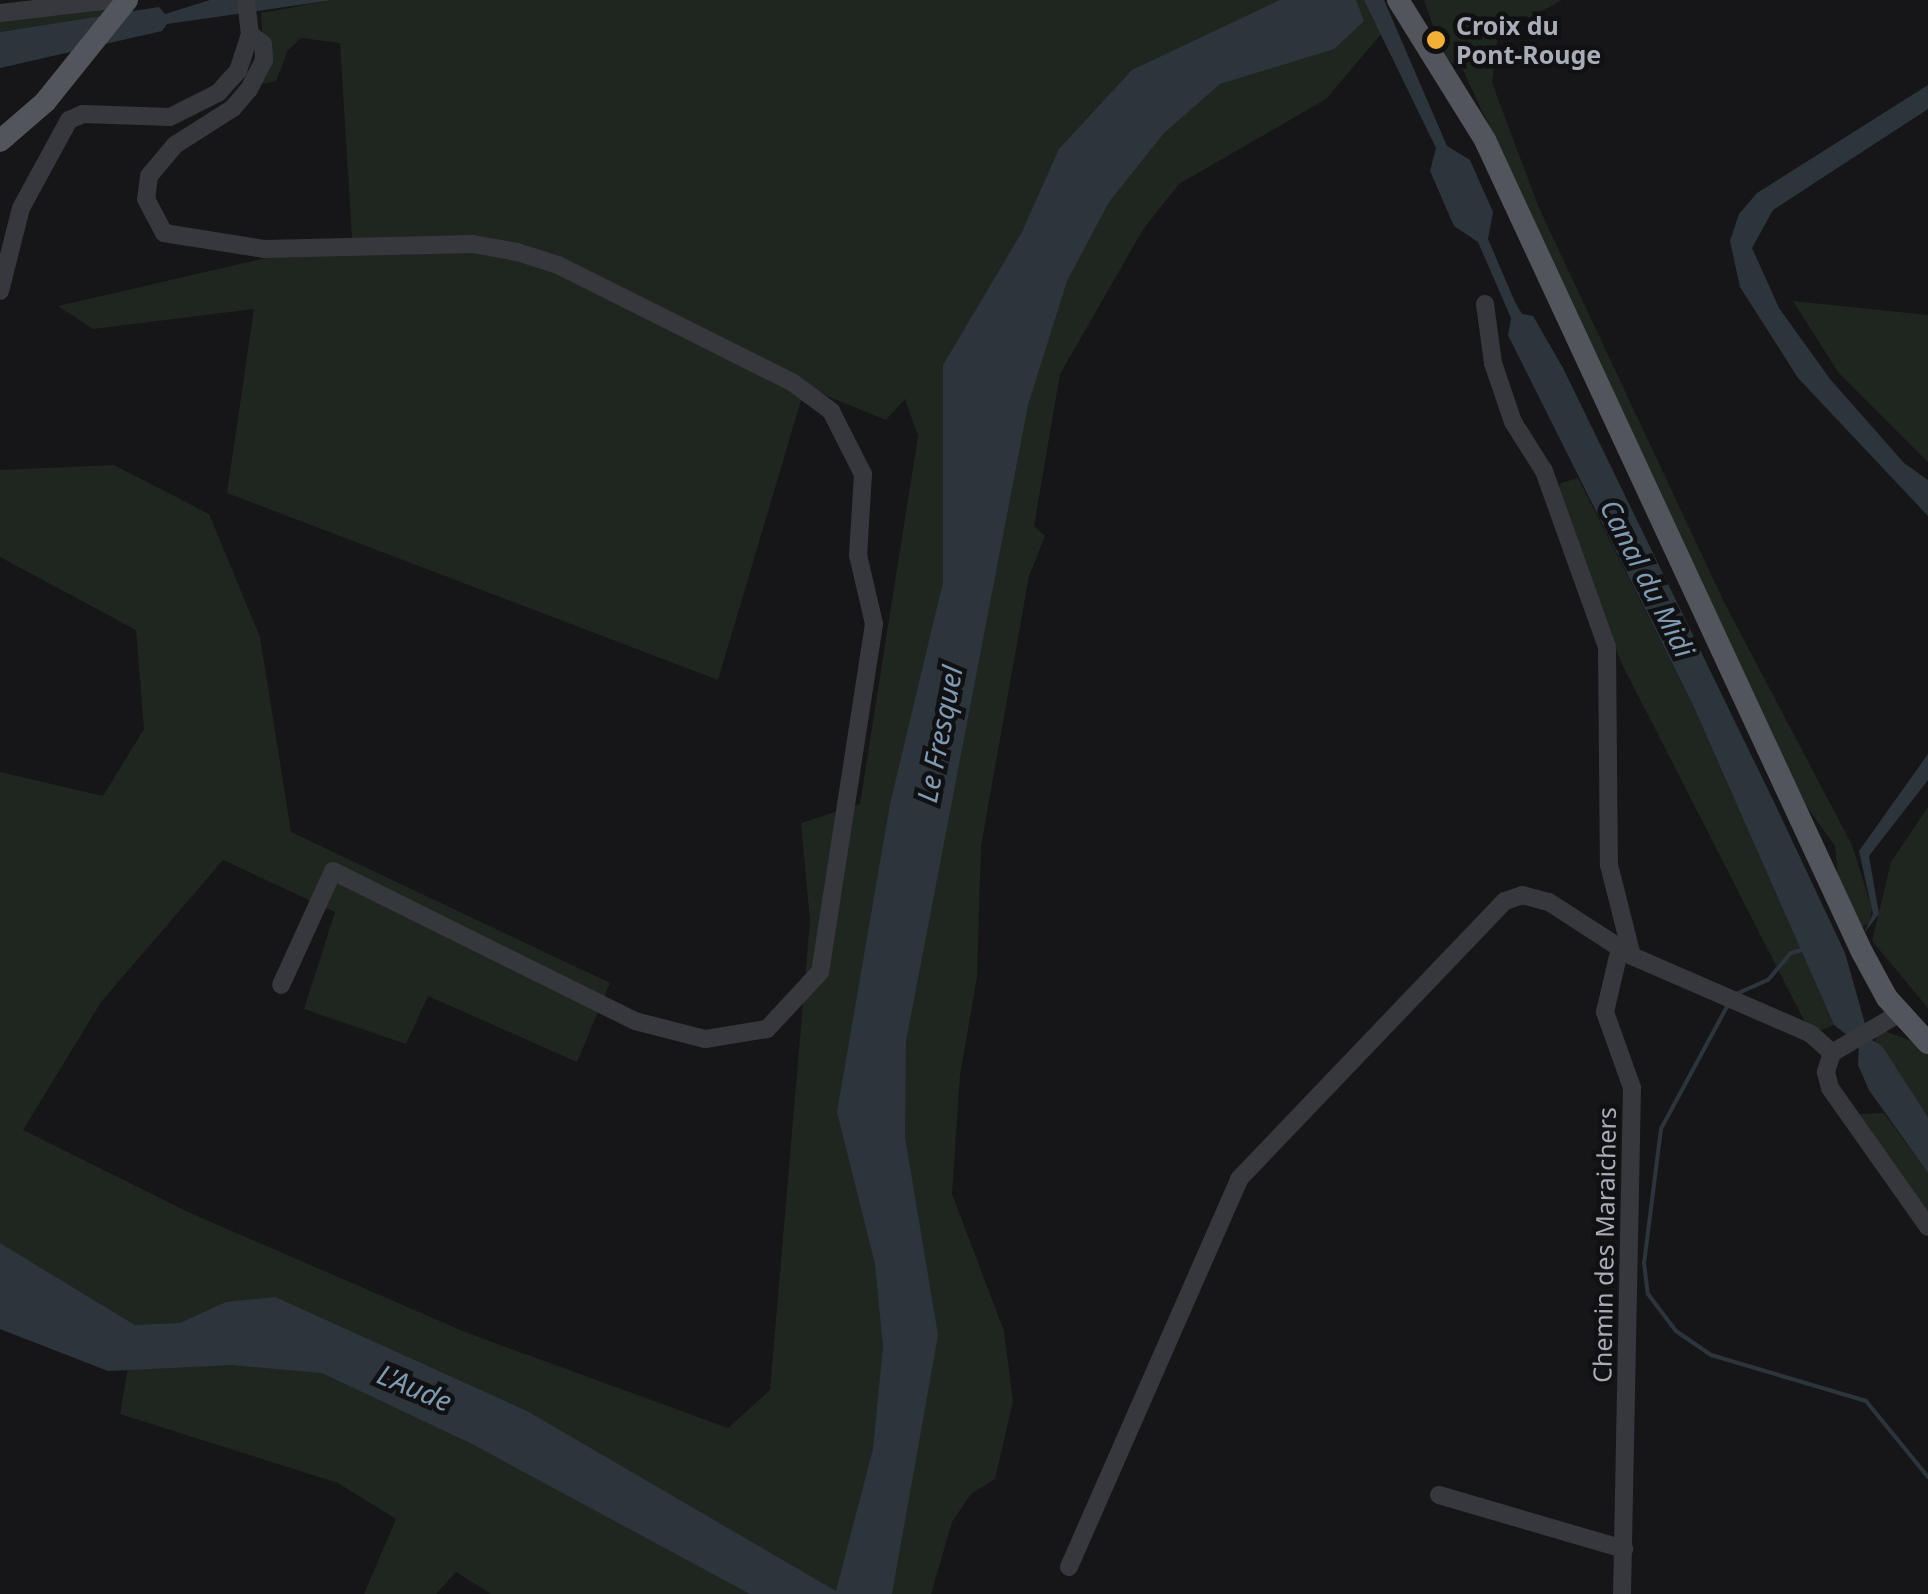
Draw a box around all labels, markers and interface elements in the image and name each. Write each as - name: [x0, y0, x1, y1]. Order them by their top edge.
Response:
- place label: Croix du Pont-Rouge: [1456, 11, 1601, 70]
- marker: Croix du Pont-Rouge: [1425, 29, 1447, 51]
- water label: Canal du Midi: [1594, 493, 1702, 663]
- water label: Le Fresquel: [909, 663, 969, 805]
- street label: Chemin des Maraichers: [1587, 1107, 1621, 1383]
- water label: L'Aude: [373, 1356, 457, 1418]

